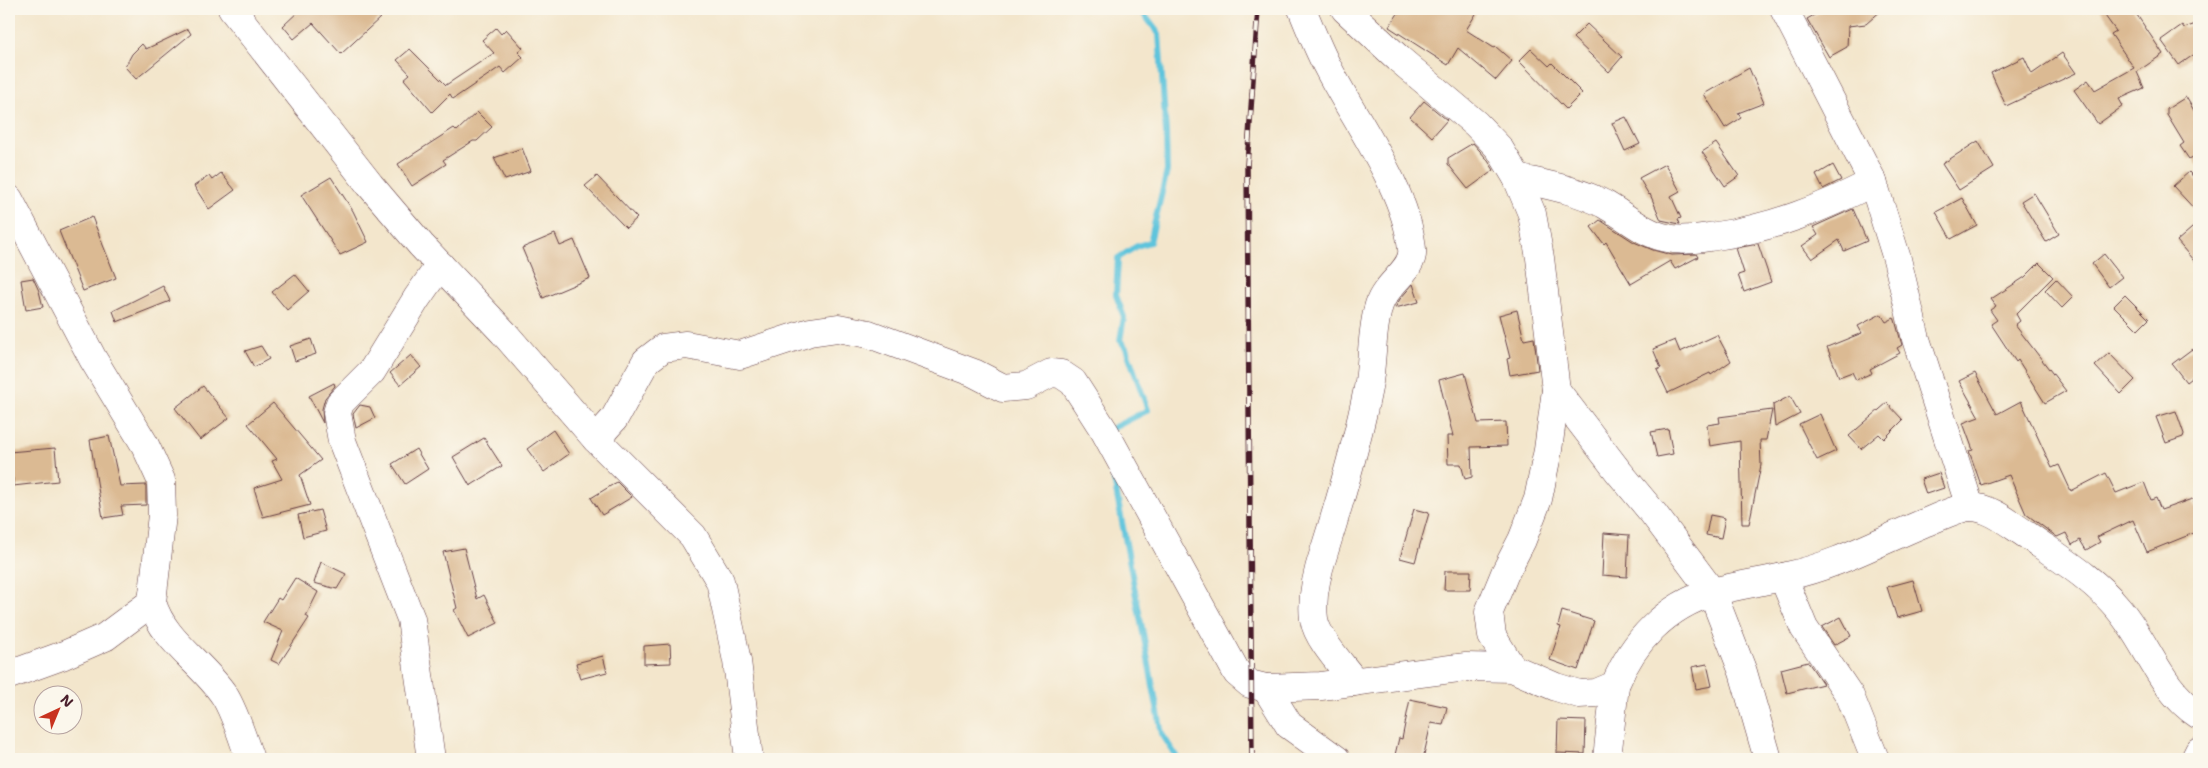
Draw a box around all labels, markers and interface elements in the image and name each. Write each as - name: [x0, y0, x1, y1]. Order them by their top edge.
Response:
- north arrow: [32, 686, 82, 736]
- text: N: [57, 690, 77, 711]

